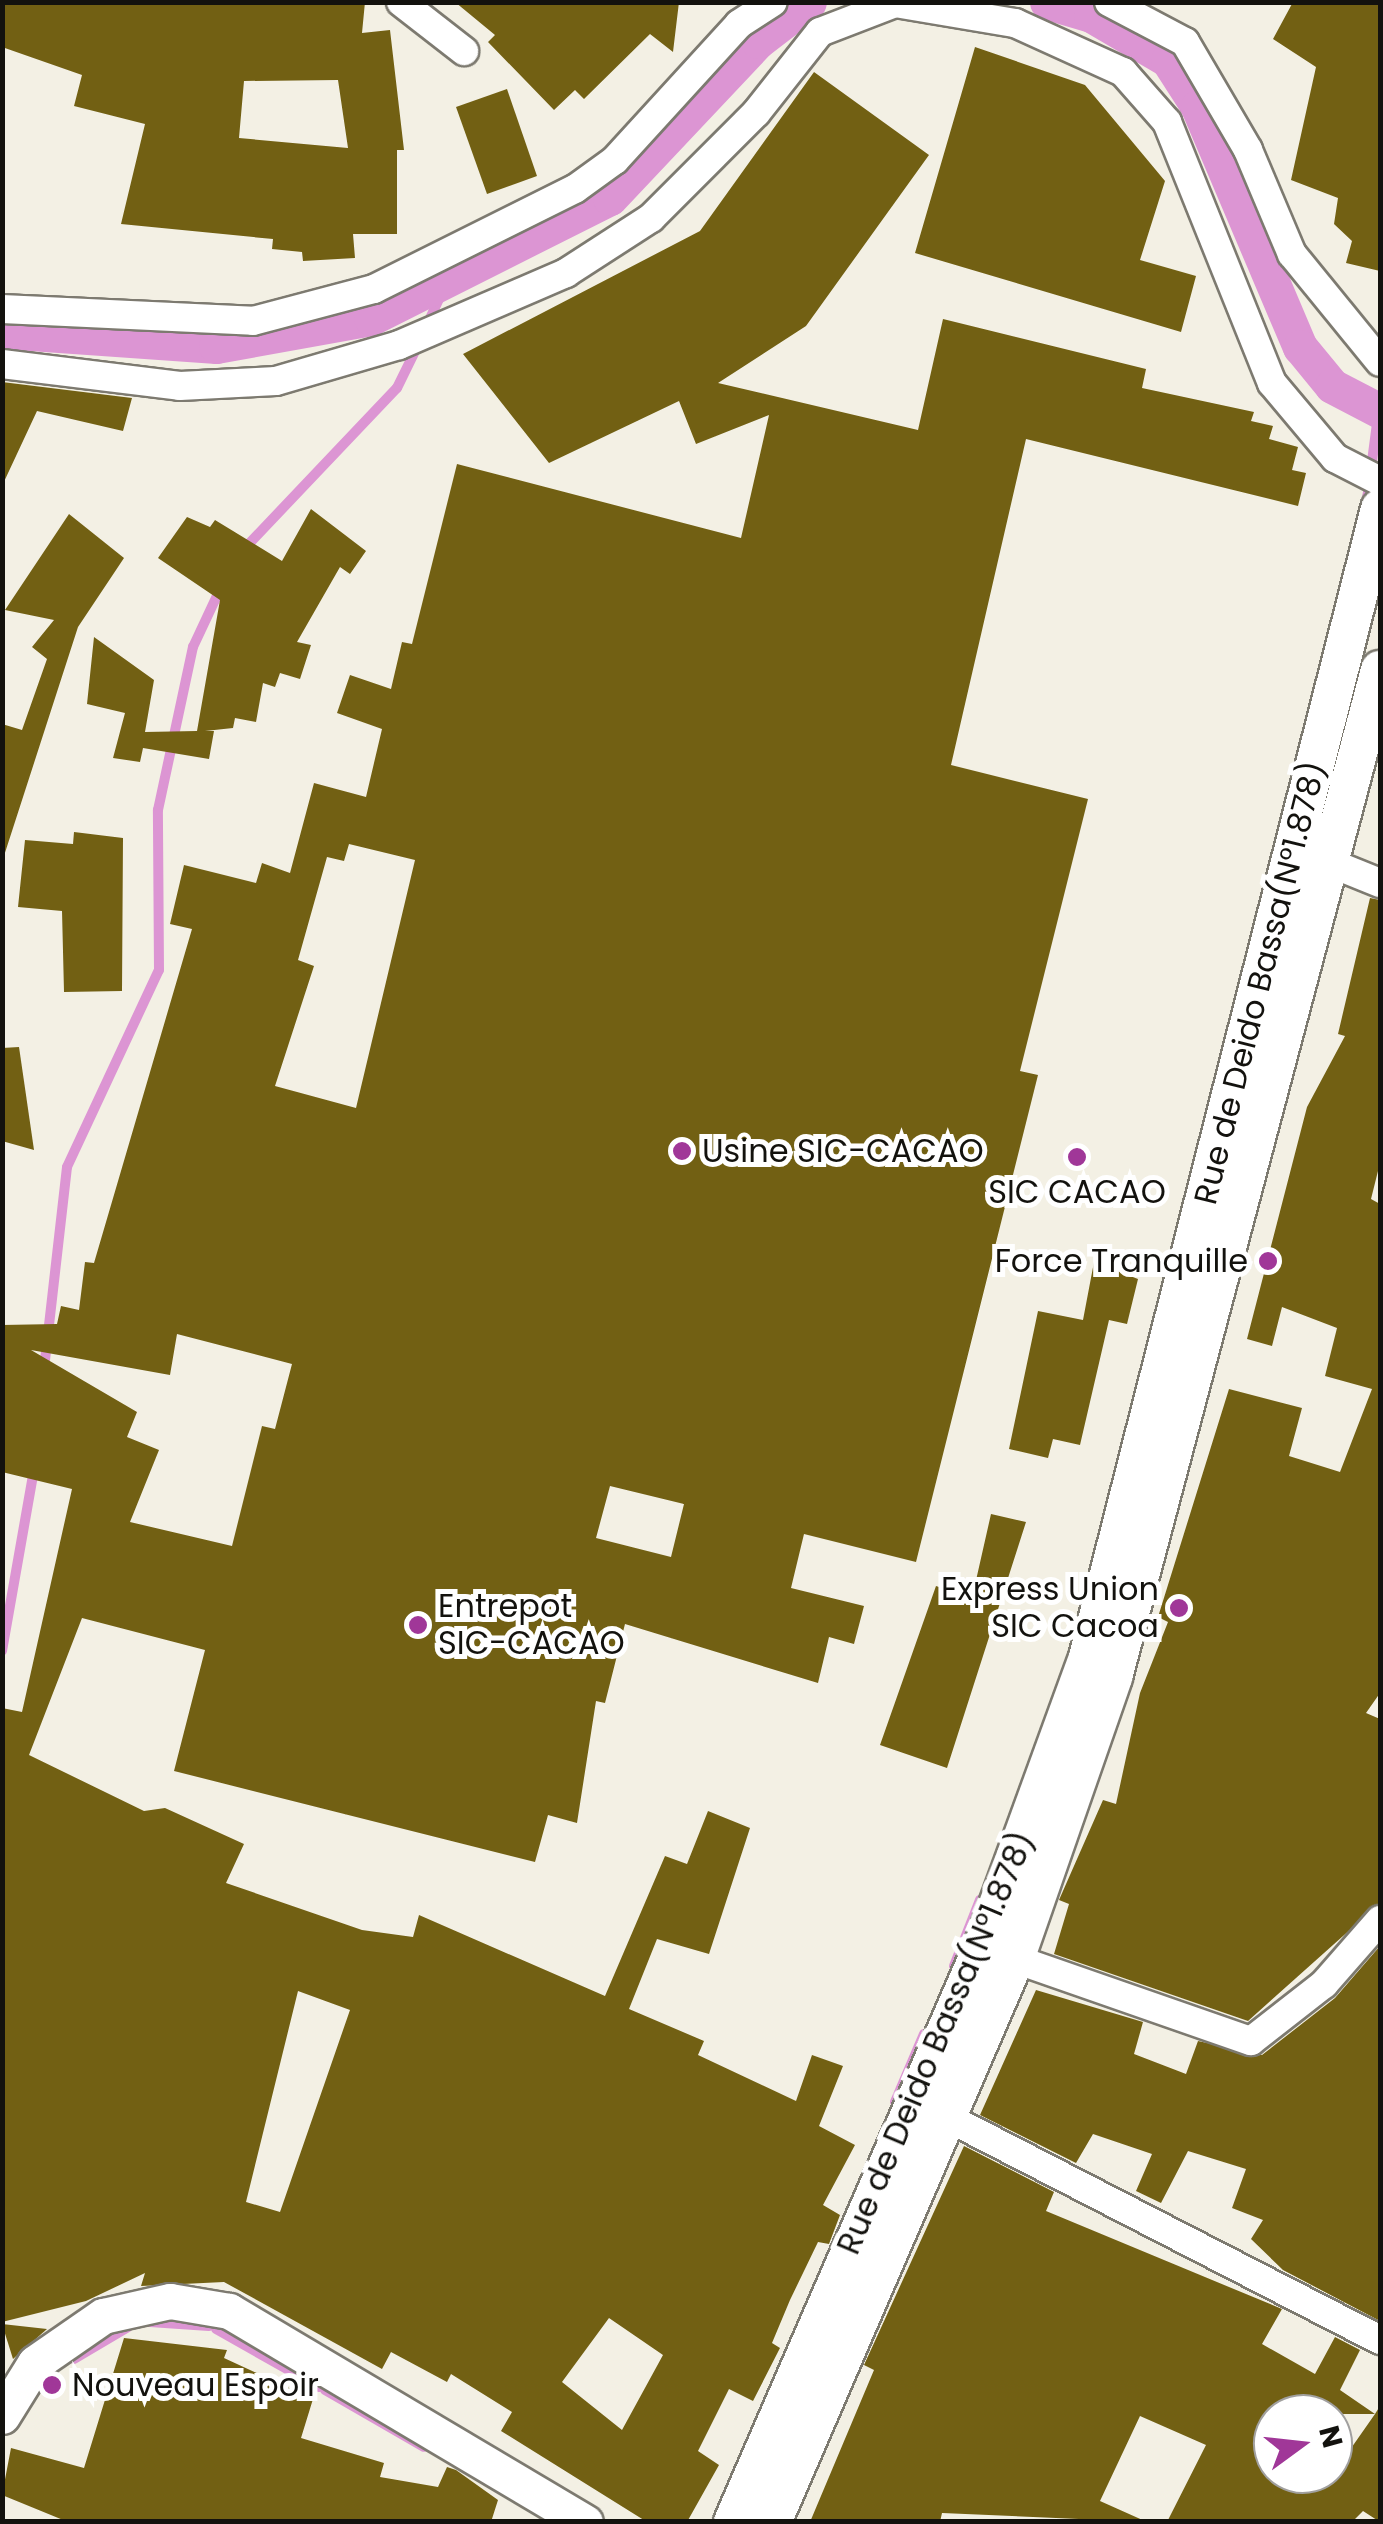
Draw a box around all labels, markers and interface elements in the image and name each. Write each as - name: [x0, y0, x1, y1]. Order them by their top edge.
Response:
- street label: Rue de Deido Bassa(N°1.878): [1186, 758, 1334, 1208]
- place label: Usine SIC-CACAO: [702, 1132, 984, 1170]
- marker: Usine SIC-CACAO: [671, 1140, 693, 1162]
- marker: SIC CACAO: [1066, 1146, 1088, 1168]
- place label: SIC CACAO: [988, 1173, 1166, 1211]
- place label: Force Tranquille: [995, 1242, 1248, 1280]
- marker: Force Tranquille: [1257, 1250, 1279, 1272]
- place label: Express Union SIC Cacoa: [941, 1571, 1159, 1646]
- place label: Entrepot SIC-CACAO: [438, 1588, 625, 1663]
- marker: Express Union SIC Cacoa: [1168, 1597, 1190, 1619]
- marker: Entrepot SIC-CACAO: [407, 1614, 429, 1636]
- street label: Rue de Deido Bassa(N°1.878): [829, 1826, 1043, 2260]
- place label: Nouveau Espoir: [72, 2366, 319, 2404]
- marker: Nouveau Espoir: [41, 2374, 63, 2396]
- north arrow: [1253, 2394, 1353, 2494]
- text: N: [1309, 2421, 1352, 2452]

